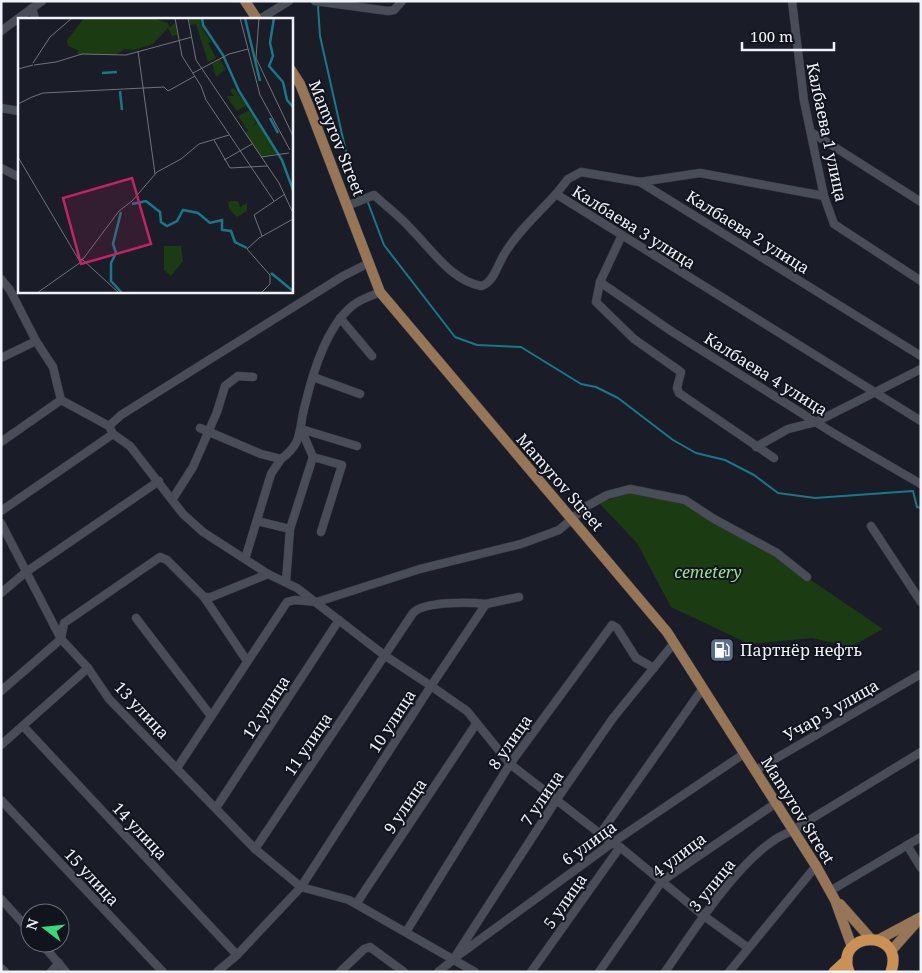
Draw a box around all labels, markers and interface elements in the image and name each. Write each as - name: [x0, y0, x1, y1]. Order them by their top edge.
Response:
- inset map: [18, 18, 292, 292]
- scale bar: [742, 20, 834, 52]
- text: 100 m: [750, 26, 793, 46]
- street label: Калбаева 1 улица: [801, 60, 853, 204]
- street label: Mamyrov Street: [304, 77, 370, 199]
- street label: Калбаева 3 улица: [568, 180, 700, 274]
- street label: Калбаева 2 улица: [682, 185, 814, 279]
- street label: Калбаева 4 улица: [700, 327, 832, 421]
- street label: Mamyrov Street: [511, 428, 609, 536]
- park label: cemetery: [674, 561, 742, 583]
- fuel station icon: Партнёр нефть: [709, 637, 735, 663]
- place label: Партнёр нефть: [740, 639, 862, 661]
- street label: 12 улица: [237, 671, 295, 743]
- street label: Учар 3 улица: [779, 674, 883, 746]
- street label: 13 улица: [110, 676, 174, 744]
- street label: 10 улица: [363, 685, 421, 757]
- street label: 11 улица: [279, 708, 337, 780]
- street label: 8 улица: [483, 710, 537, 774]
- street label: Mamyrov Street: [756, 752, 840, 868]
- street label: 7 улица: [515, 766, 569, 830]
- street label: 9 улица: [378, 774, 432, 838]
- street label: 14 улица: [108, 797, 172, 865]
- street label: 6 улица: [557, 816, 621, 870]
- street label: 4 улица: [647, 827, 711, 883]
- street label: 15 улица: [60, 843, 124, 911]
- street label: 3 улица: [684, 854, 740, 916]
- street label: 5 улица: [538, 869, 592, 933]
- north arrow: [20, 903, 70, 953]
- text: N: [21, 916, 43, 932]

